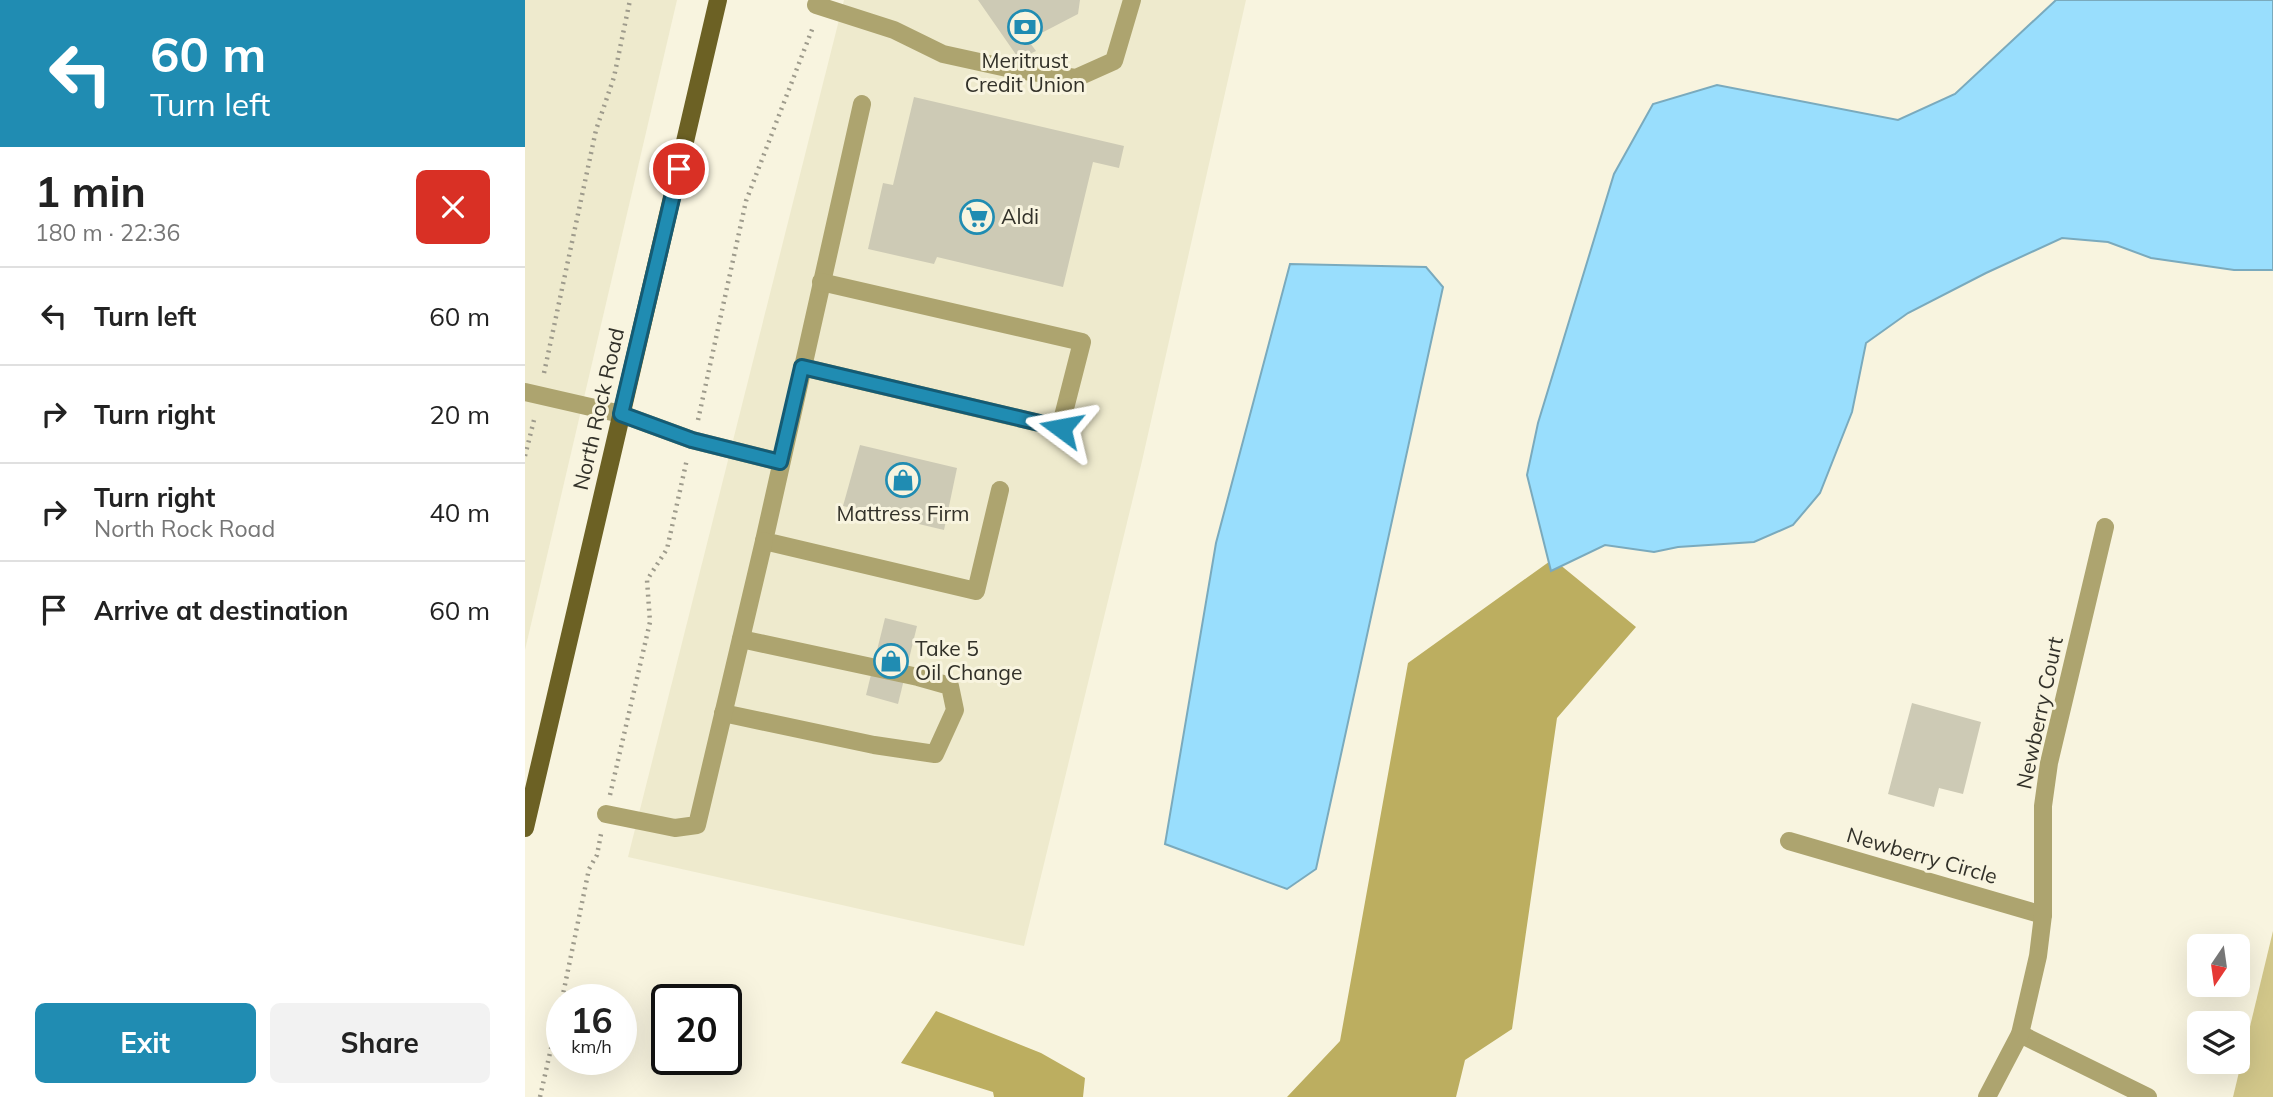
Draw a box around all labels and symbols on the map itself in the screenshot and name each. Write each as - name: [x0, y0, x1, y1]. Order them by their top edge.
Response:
- bank icon: Meritrust Credit Union: [1006, 8, 1044, 46]
- place label: Meritrust Credit Union: [965, 47, 1085, 97]
- pin: [649, 139, 709, 199]
- supermarket icon: Aldi: [958, 198, 996, 236]
- place label: Aldi: [1001, 203, 1039, 229]
- street label: North Rock Road: [567, 325, 629, 492]
- position arrow: [1024, 391, 1098, 465]
- shop icon: Mattress Firm: [884, 461, 922, 499]
- place label: Mattress Firm: [836, 500, 970, 526]
- street label: Newberry Court: [2010, 634, 2068, 791]
- place label: Take 5 Oil Change: [915, 635, 1022, 685]
- shop icon: Take 5 Oil Change: [872, 642, 910, 680]
- street label: Newberry Circle: [1844, 821, 2001, 889]
- north arrow: [2187, 934, 2251, 998]
- speed limit sign: 20: [651, 984, 742, 1075]

